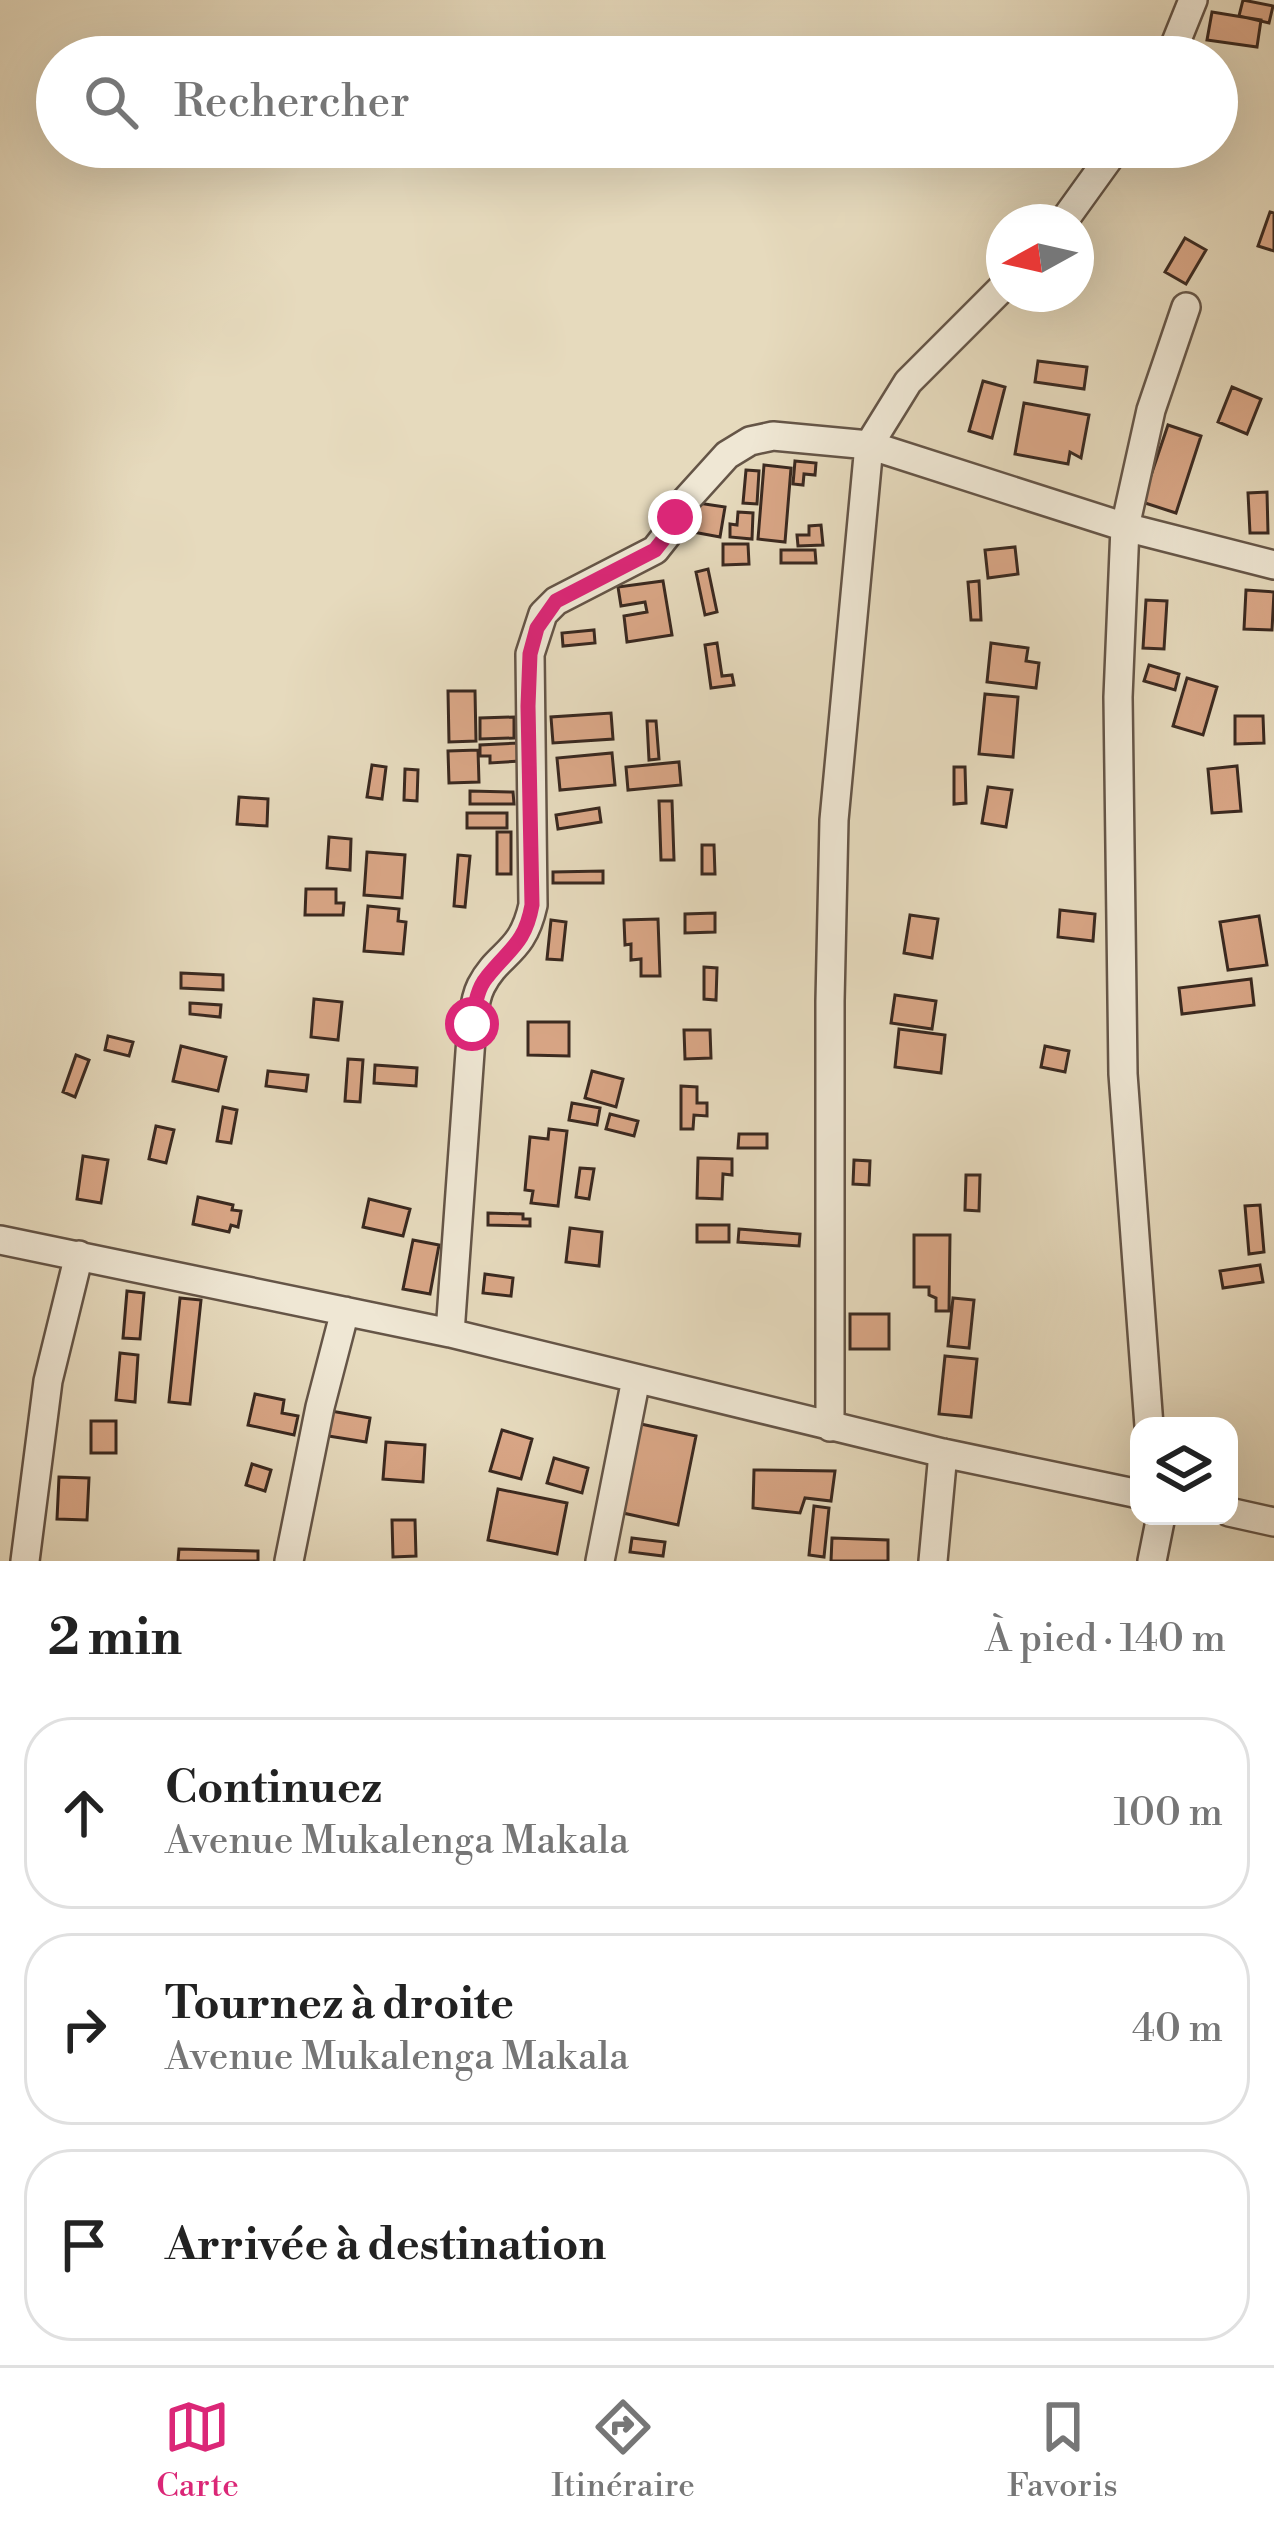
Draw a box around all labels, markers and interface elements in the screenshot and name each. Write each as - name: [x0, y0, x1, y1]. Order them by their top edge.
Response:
- search box: [36, 36, 1238, 168]
- icon: search: [78, 69, 144, 135]
- text: Rechercher: [174, 74, 410, 131]
- north arrow: [986, 204, 1094, 312]
- route end: [648, 490, 702, 544]
- route start: [445, 997, 499, 1051]
- map controls: [1130, 1417, 1238, 1525]
- button: layers: [1130, 1417, 1238, 1525]
- text: 2 min: [48, 1607, 182, 1671]
- text: À pied · 140 m: [985, 1615, 1226, 1664]
- text: Continuez: [165, 1760, 382, 1817]
- icon: ahead: [51, 1780, 117, 1846]
- text: 100 m: [1114, 1789, 1223, 1838]
- text: Avenue Mukalenga Makala: [165, 1817, 629, 1866]
- text: Tournez à droite: [165, 1976, 514, 2033]
- icon: right: [51, 1996, 117, 2062]
- text: 40 m: [1132, 2005, 1223, 2054]
- text: Avenue Mukalenga Makala: [165, 2033, 629, 2082]
- icon: arrive: [51, 2212, 117, 2278]
- text: Arrivée à destination: [165, 2217, 606, 2274]
- tab: Carte: [156, 2394, 239, 2507]
- tab: Itinéraire: [551, 2394, 695, 2507]
- tab: Favoris: [1007, 2394, 1118, 2507]

